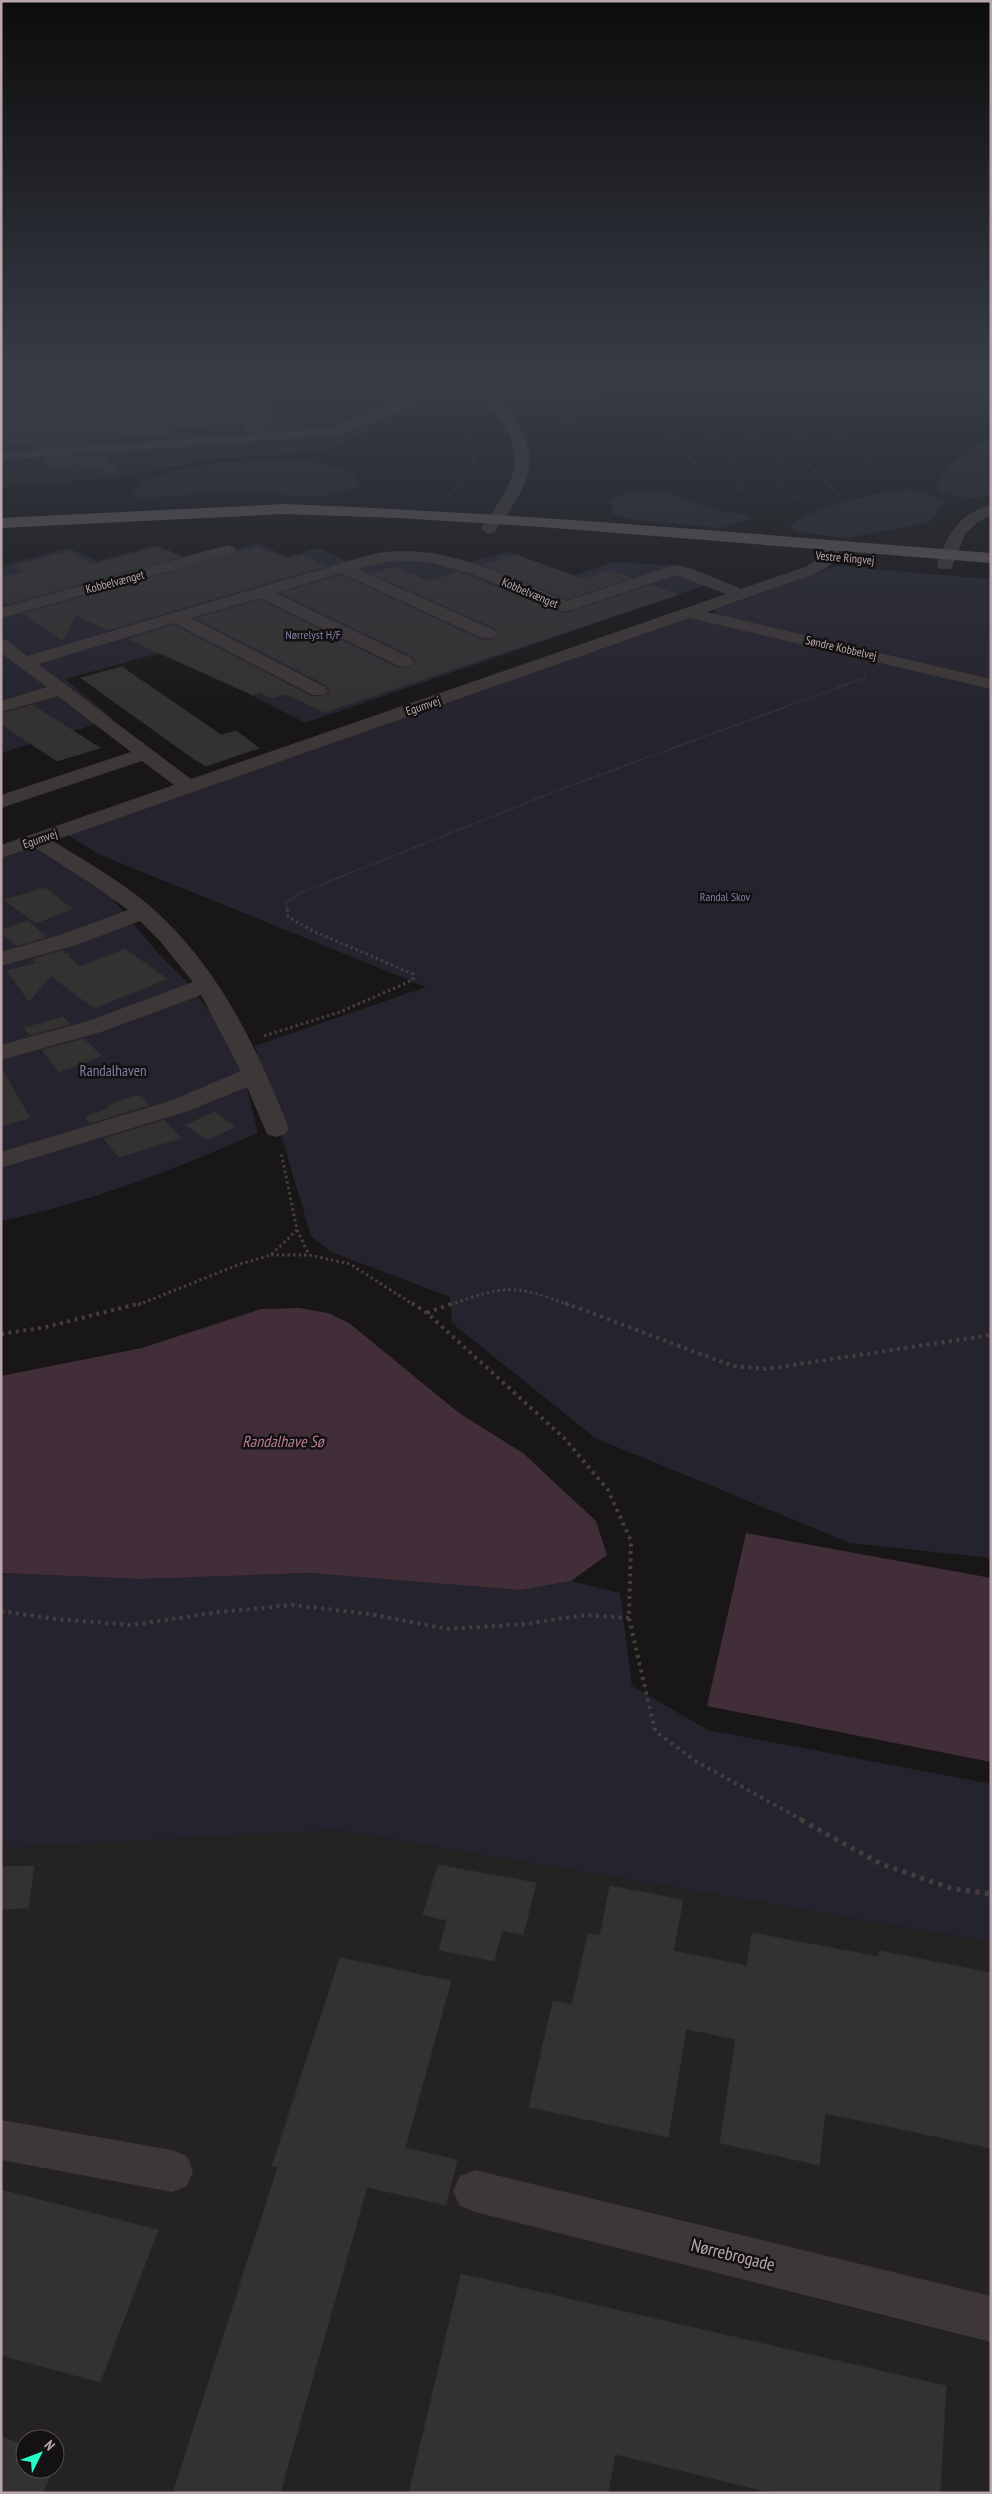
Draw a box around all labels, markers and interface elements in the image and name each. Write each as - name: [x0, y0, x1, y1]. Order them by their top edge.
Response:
- street label: Vestre Ringvej: [814, 547, 875, 568]
- street label: Kobbelvænget: [84, 566, 146, 597]
- street label: Kobbelvænget: [500, 574, 561, 611]
- park label: Nørrelyst H/F: [285, 627, 341, 642]
- street label: Søndre Kobbelvej: [804, 632, 878, 663]
- street label: Egumvej: [404, 693, 442, 718]
- street label: Egumvej: [21, 826, 59, 851]
- park label: Randal Skov: [700, 889, 751, 904]
- park label: Randalhaven: [80, 1061, 146, 1080]
- water label: Randalhave Sø: [242, 1431, 326, 1451]
- street label: Nørrebrogade: [689, 2233, 777, 2276]
- north arrow: [15, 2429, 65, 2479]
- text: N: [40, 2436, 59, 2454]

